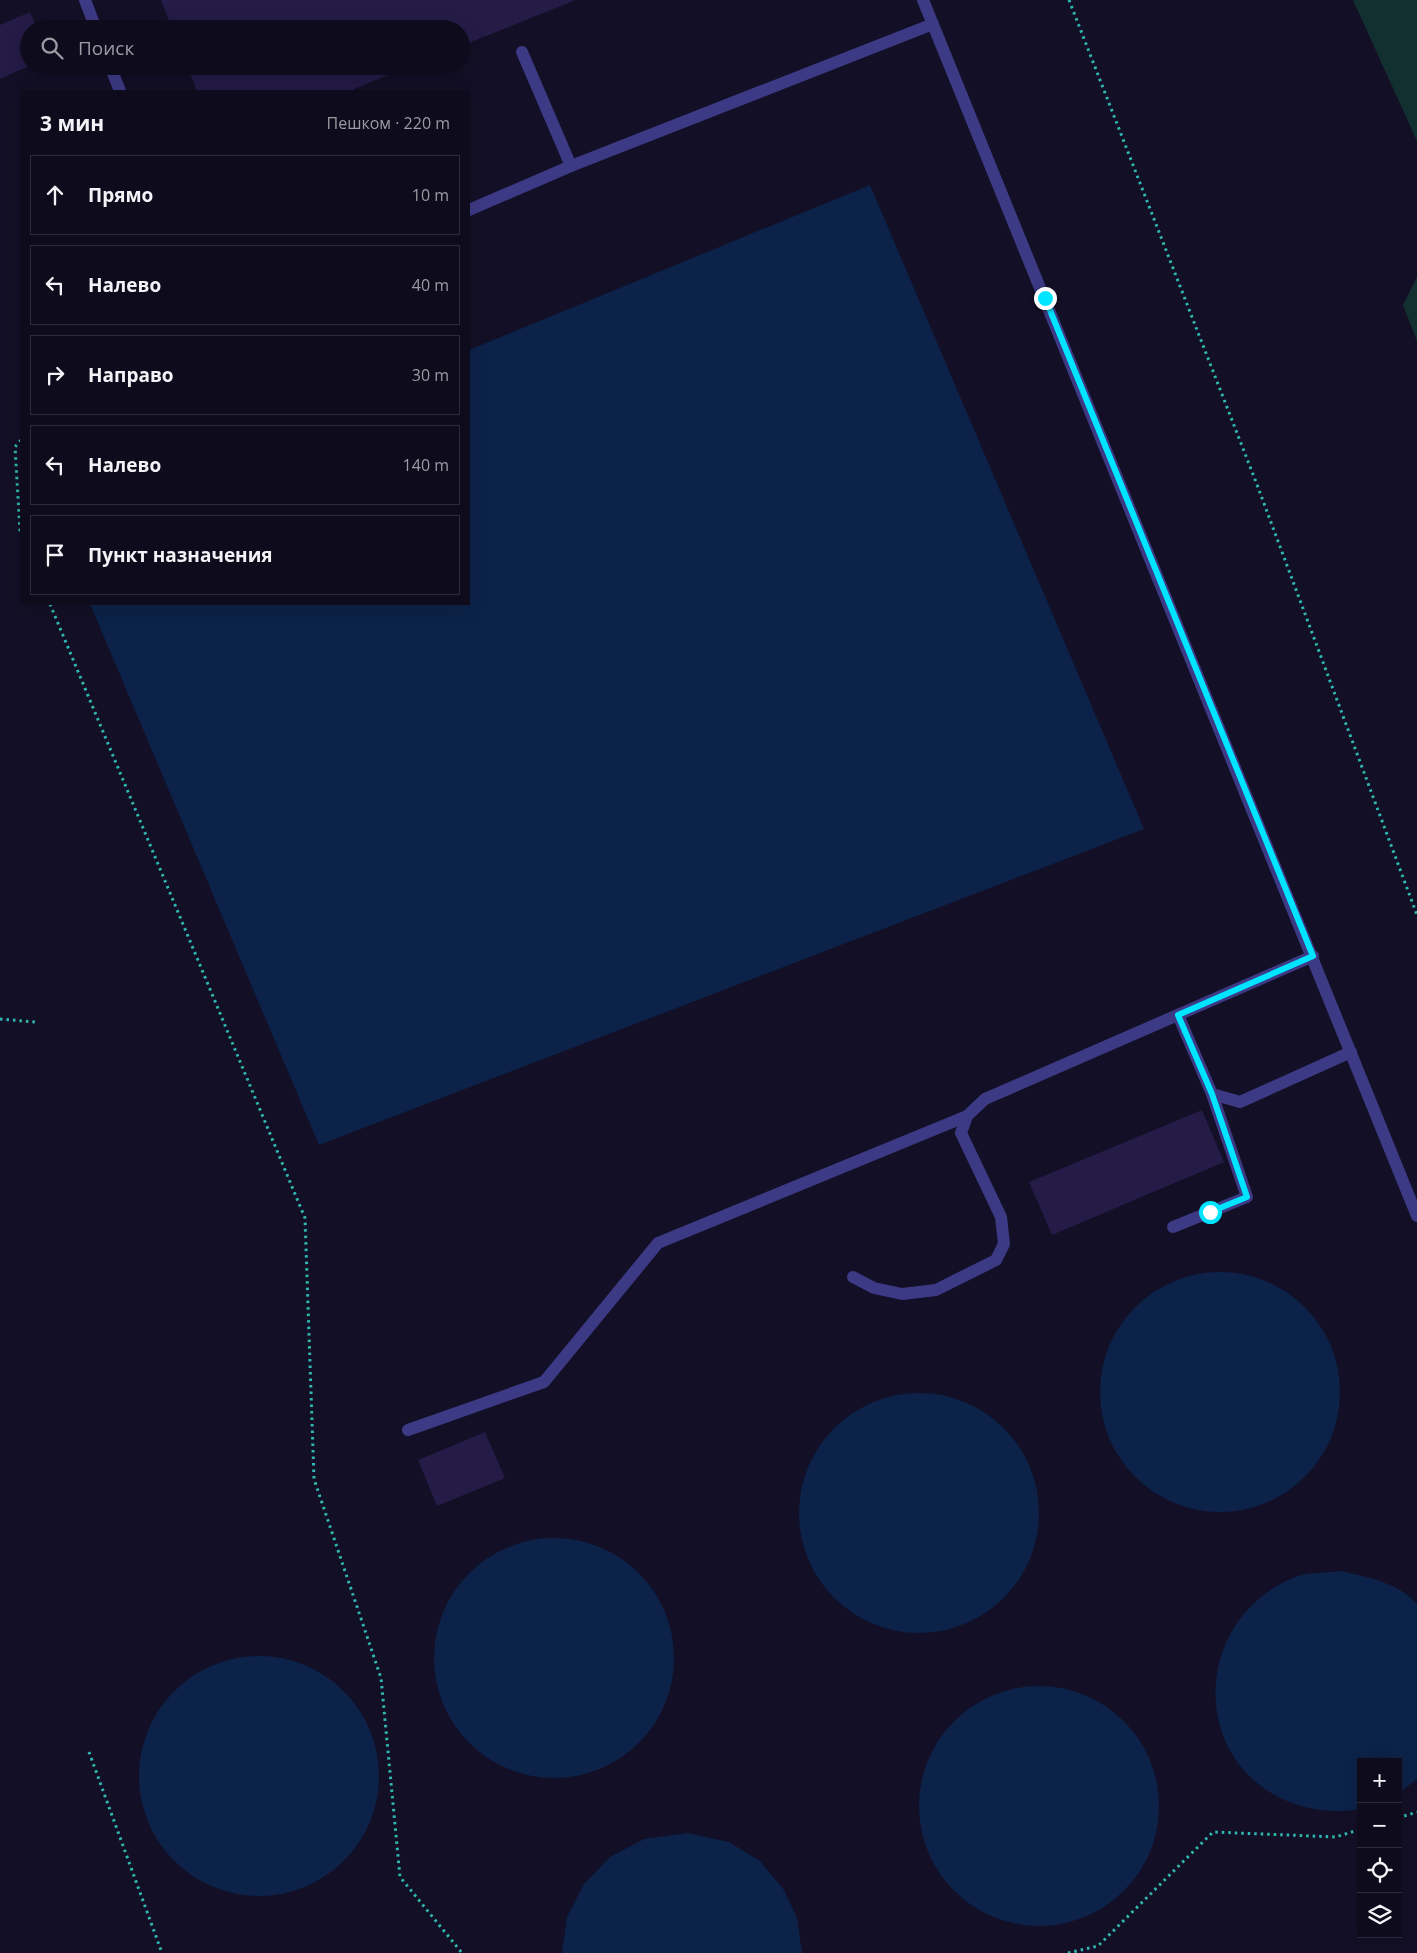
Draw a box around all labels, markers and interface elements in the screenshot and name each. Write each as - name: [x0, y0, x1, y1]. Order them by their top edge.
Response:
- search box: [20, 20, 470, 75]
- icon: search: [38, 34, 66, 62]
- text: Поиск: [78, 35, 134, 61]
- text: 3 мин: [40, 109, 104, 137]
- text: Пешком · 220 m: [327, 112, 450, 134]
- icon: ahead: [41, 181, 69, 209]
- text: Прямо: [88, 182, 153, 208]
- text: 10 m: [412, 184, 449, 206]
- icon: left: [41, 271, 69, 299]
- text: Налево: [88, 272, 161, 298]
- text: 40 m: [412, 274, 449, 296]
- route end: [1034, 287, 1057, 310]
- icon: right: [41, 361, 69, 389]
- text: Направо: [88, 362, 174, 388]
- text: 30 m: [412, 364, 449, 386]
- icon: left: [41, 451, 69, 479]
- text: Налево: [88, 452, 161, 478]
- text: 140 m: [403, 454, 449, 476]
- icon: arrive: [41, 541, 69, 569]
- text: Пункт назначения: [88, 542, 273, 568]
- route start: [1199, 1201, 1222, 1224]
- map controls: [1357, 1758, 1402, 1938]
- button: +: [1357, 1758, 1402, 1803]
- button: −: [1357, 1803, 1402, 1848]
- button: locate: [1357, 1848, 1402, 1893]
- button: layers: [1357, 1893, 1402, 1938]

